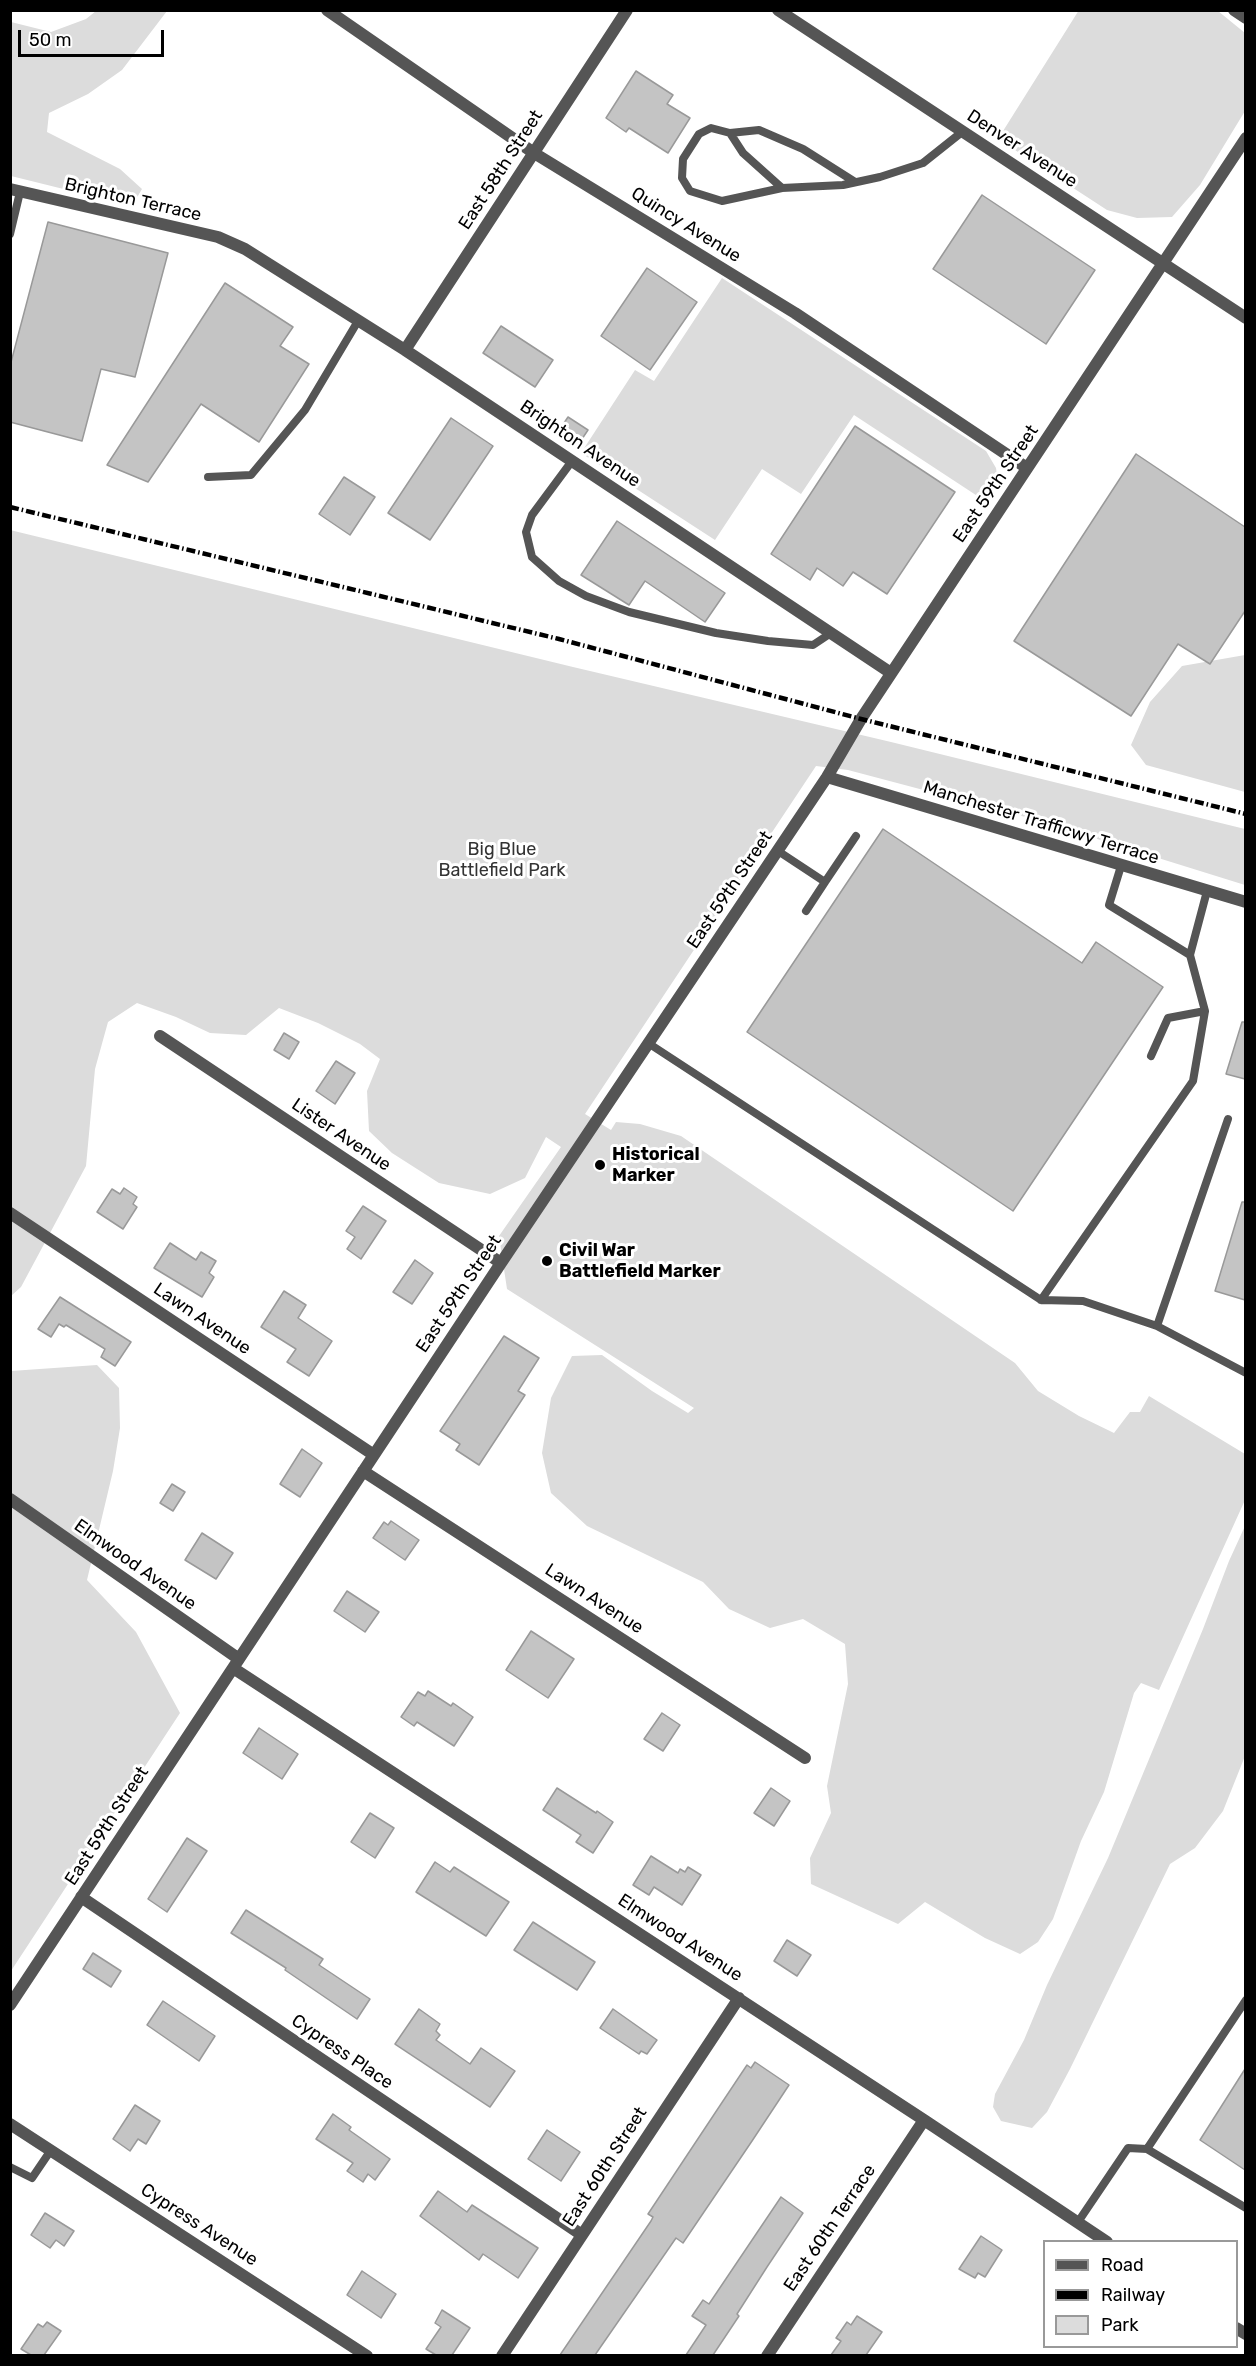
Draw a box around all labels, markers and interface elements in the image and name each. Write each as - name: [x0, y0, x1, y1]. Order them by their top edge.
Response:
- scale bar: [21, 18, 166, 56]
- text: 50 m: [29, 29, 72, 51]
- street label: Denver Avenue: [963, 105, 1081, 193]
- street label: East 58th Street: [454, 106, 548, 234]
- street label: Brighton Terrace: [62, 174, 204, 226]
- street label: Quincy Avenue: [627, 183, 745, 267]
- street label: Brighton Avenue: [516, 396, 644, 492]
- street label: East 59th Street: [949, 421, 1043, 547]
- street label: Manchester Trafficwy Terrace: [921, 777, 1161, 869]
- street label: East 59th Street: [683, 827, 777, 953]
- park label: Big Blue Battlefield Park: [438, 839, 566, 882]
- street label: Lister Avenue: [287, 1094, 395, 1176]
- place label: Historical Marker: [612, 1144, 700, 1186]
- marker: Historical Marker: [593, 1158, 607, 1172]
- street label: East 59th Street: [412, 1231, 506, 1357]
- place label: Civil War Battlefield Marker: [559, 1240, 721, 1282]
- marker: Civil War Battlefield Marker: [540, 1254, 554, 1268]
- street label: Lawn Avenue: [149, 1279, 255, 1359]
- street label: Elmwood Avenue: [70, 1515, 200, 1615]
- street label: Lawn Avenue: [541, 1559, 647, 1639]
- street label: East 59th Street: [61, 1763, 153, 1889]
- street label: Elmwood Avenue: [614, 1890, 746, 1986]
- street label: Cypress Place: [287, 2010, 397, 2094]
- street label: East 60th Street: [558, 2103, 652, 2231]
- street label: East 60th Terrace: [780, 2160, 880, 2296]
- street label: Cypress Avenue: [136, 2179, 262, 2271]
- legend: [1043, 2240, 1238, 2348]
- text: Road: [1101, 2254, 1144, 2276]
- text: Railway: [1101, 2284, 1165, 2306]
- text: Park: [1101, 2314, 1138, 2336]

